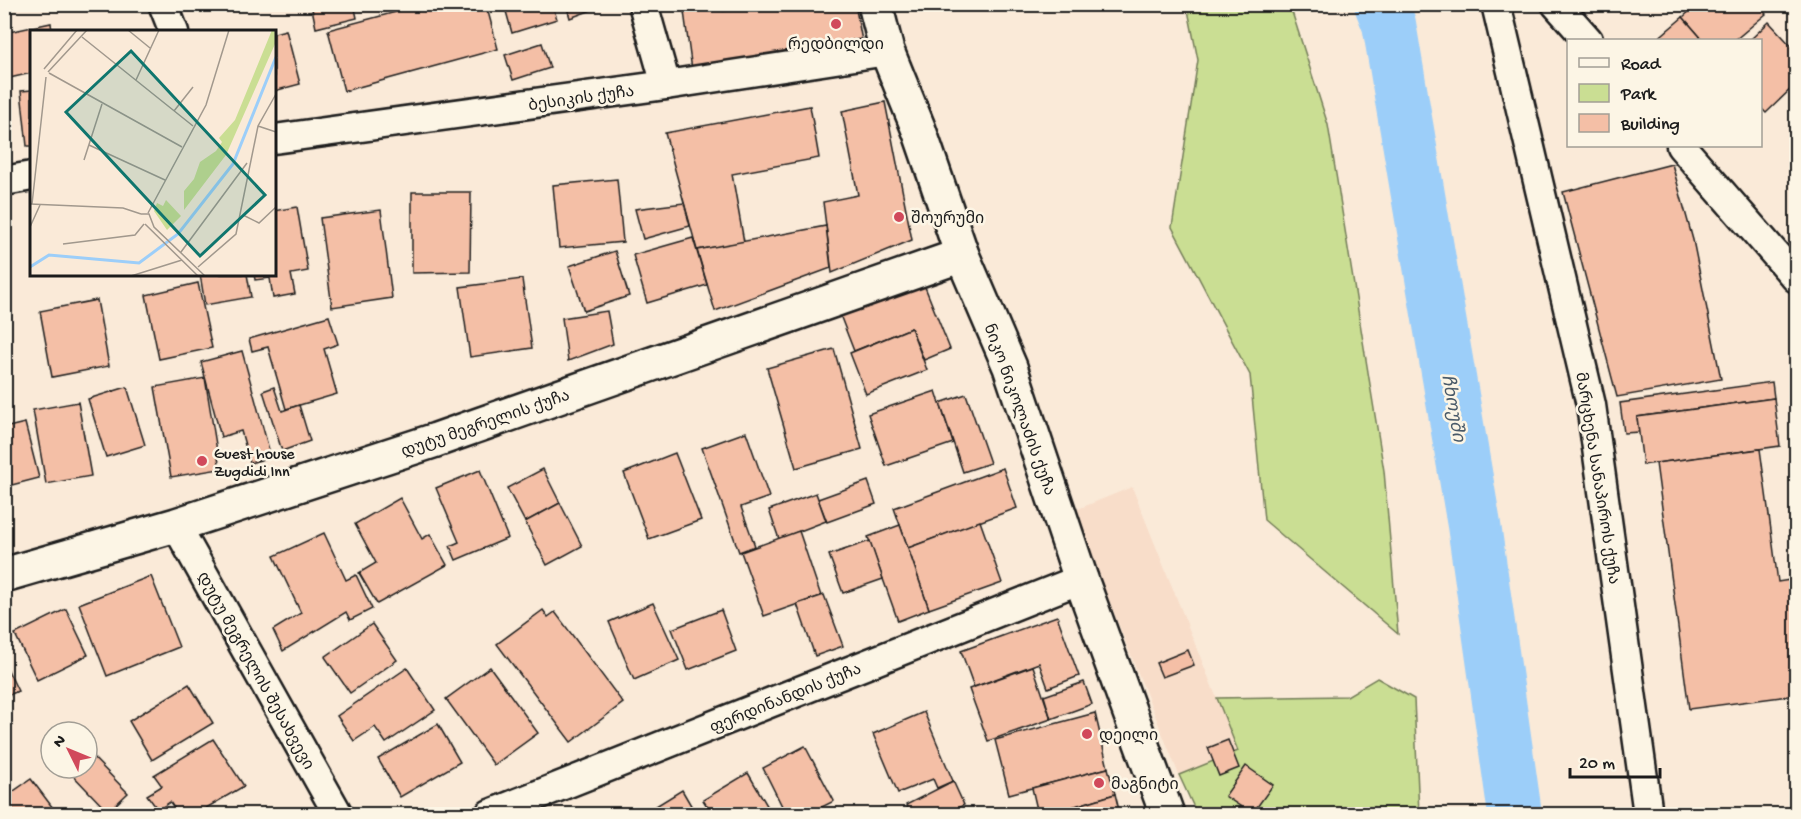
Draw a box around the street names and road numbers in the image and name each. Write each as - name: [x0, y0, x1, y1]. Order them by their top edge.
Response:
- street label: ბესიკის ქუჩა: [527, 83, 636, 117]
- street label: ნიკო ნიკოლაძის ქუჩა: [978, 321, 1059, 499]
- street label: მარცხენა სანაპიროს ქუჩა: [1569, 371, 1623, 586]
- street label: დუტუ მეგრელის ქუჩა: [399, 387, 573, 463]
- street label: დუტუ მეგრელის შესახვევი: [192, 569, 317, 774]
- street label: ფერდინანდის ქუჩა: [707, 660, 865, 739]

